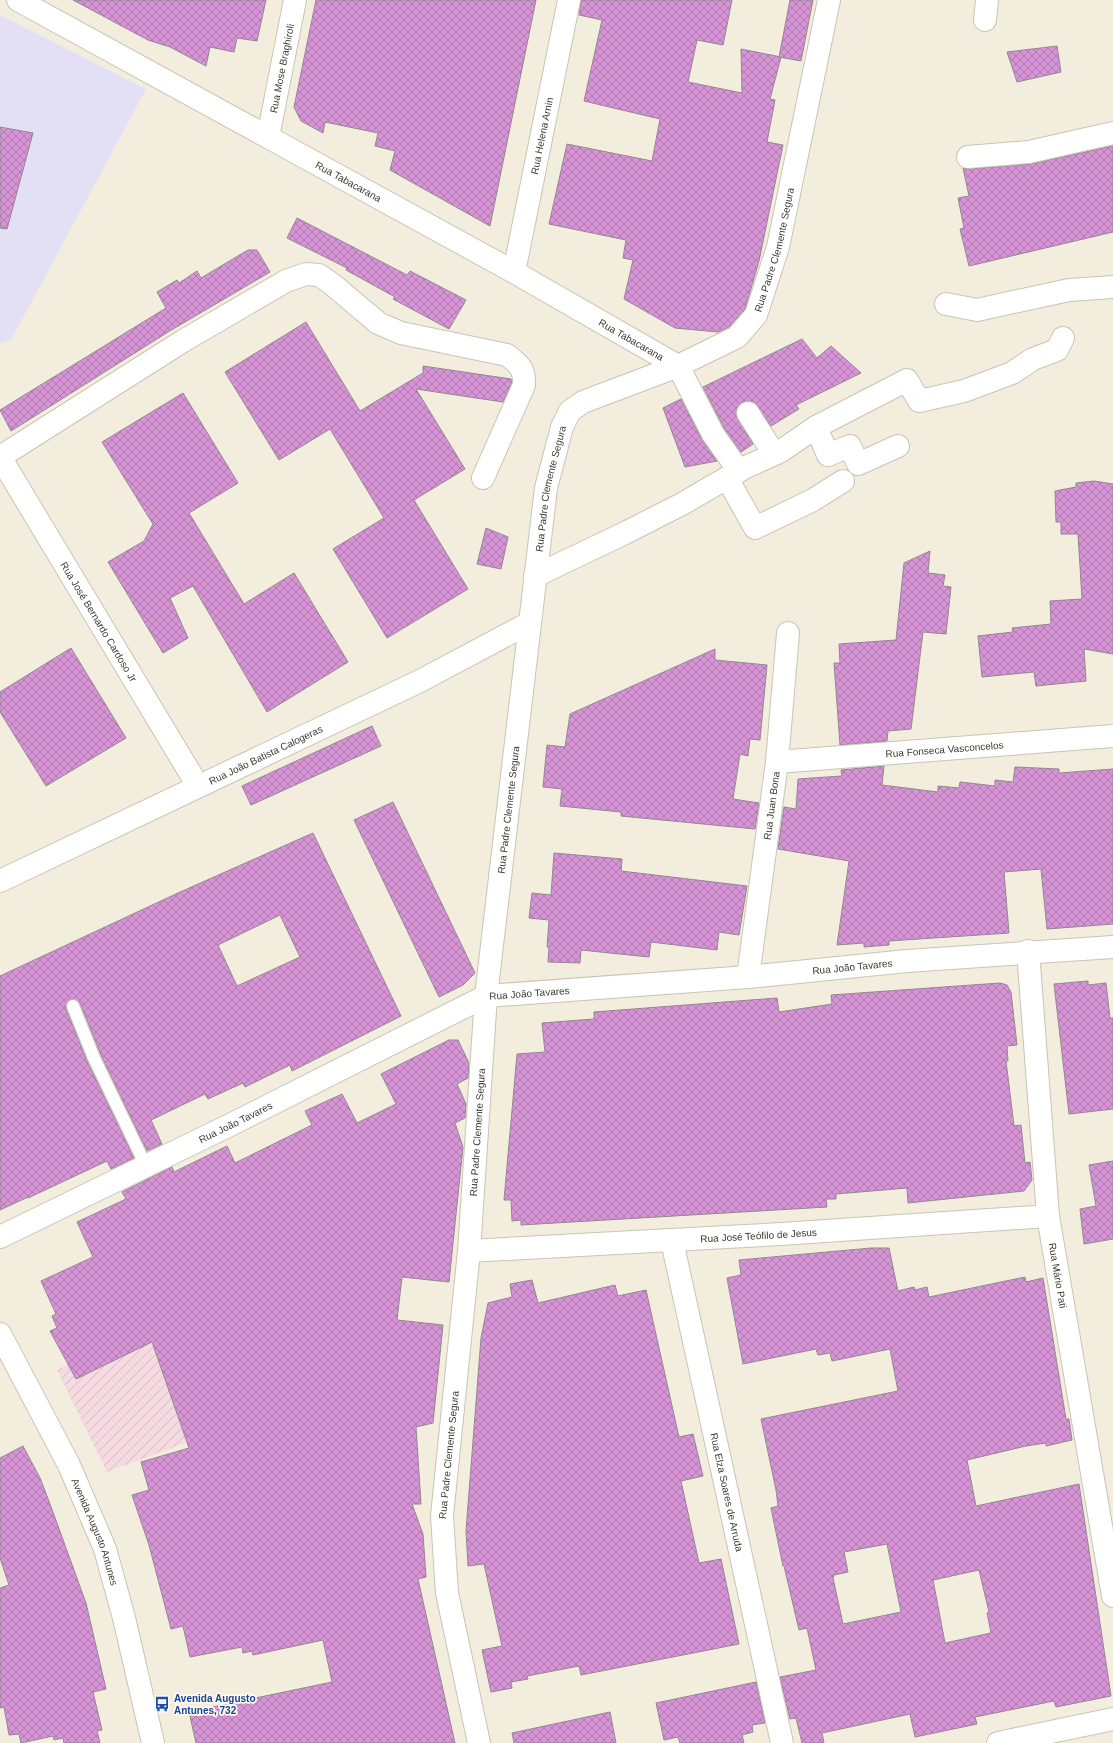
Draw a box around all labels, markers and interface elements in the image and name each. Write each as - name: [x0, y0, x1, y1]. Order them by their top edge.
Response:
- street label: Rua Mose Braghiroli: [267, 23, 296, 114]
- street label: Rua Helena Arnin: [528, 96, 555, 175]
- street label: Rua Tabacarana: [314, 159, 384, 204]
- street label: Rua Padre Clemente Segura: [752, 186, 796, 313]
- street label: Rua Tabacarana: [597, 316, 666, 362]
- street label: Rua Padre Clemente Segura: [533, 424, 568, 552]
- street label: Rua José Bernardo Cardoso Jr: [59, 560, 140, 684]
- street label: Rua João Batista Calogeras: [207, 723, 324, 786]
- street label: Rua Fonseca Vasconcelos: [885, 739, 1004, 759]
- street label: Rua Padre Clemente Segura: [495, 745, 521, 874]
- street label: Rua Juan Bona: [761, 770, 781, 840]
- street label: Rua João Tavares: [812, 957, 893, 976]
- street label: Rua João Tavares: [489, 984, 570, 1001]
- street label: Rua Padre Clemente Segura: [467, 1067, 487, 1197]
- street label: Rua João Tavares: [197, 1099, 274, 1145]
- street label: Rua José Teófilo de Jesus: [700, 1226, 817, 1244]
- street label: Rua Mário Pati: [1047, 1242, 1069, 1309]
- street label: Rua Padre Clemente Segura: [436, 1390, 460, 1519]
- street label: Rua Elza Soares de Arruda: [709, 1432, 745, 1553]
- street label: Avenida Augusto Antunes: [70, 1477, 120, 1587]
- place label: Avenida Augusto Antunes, 732: [174, 1693, 255, 1716]
- bus stop icon: Avenida Augusto Antunes, 732: [153, 1695, 171, 1713]

